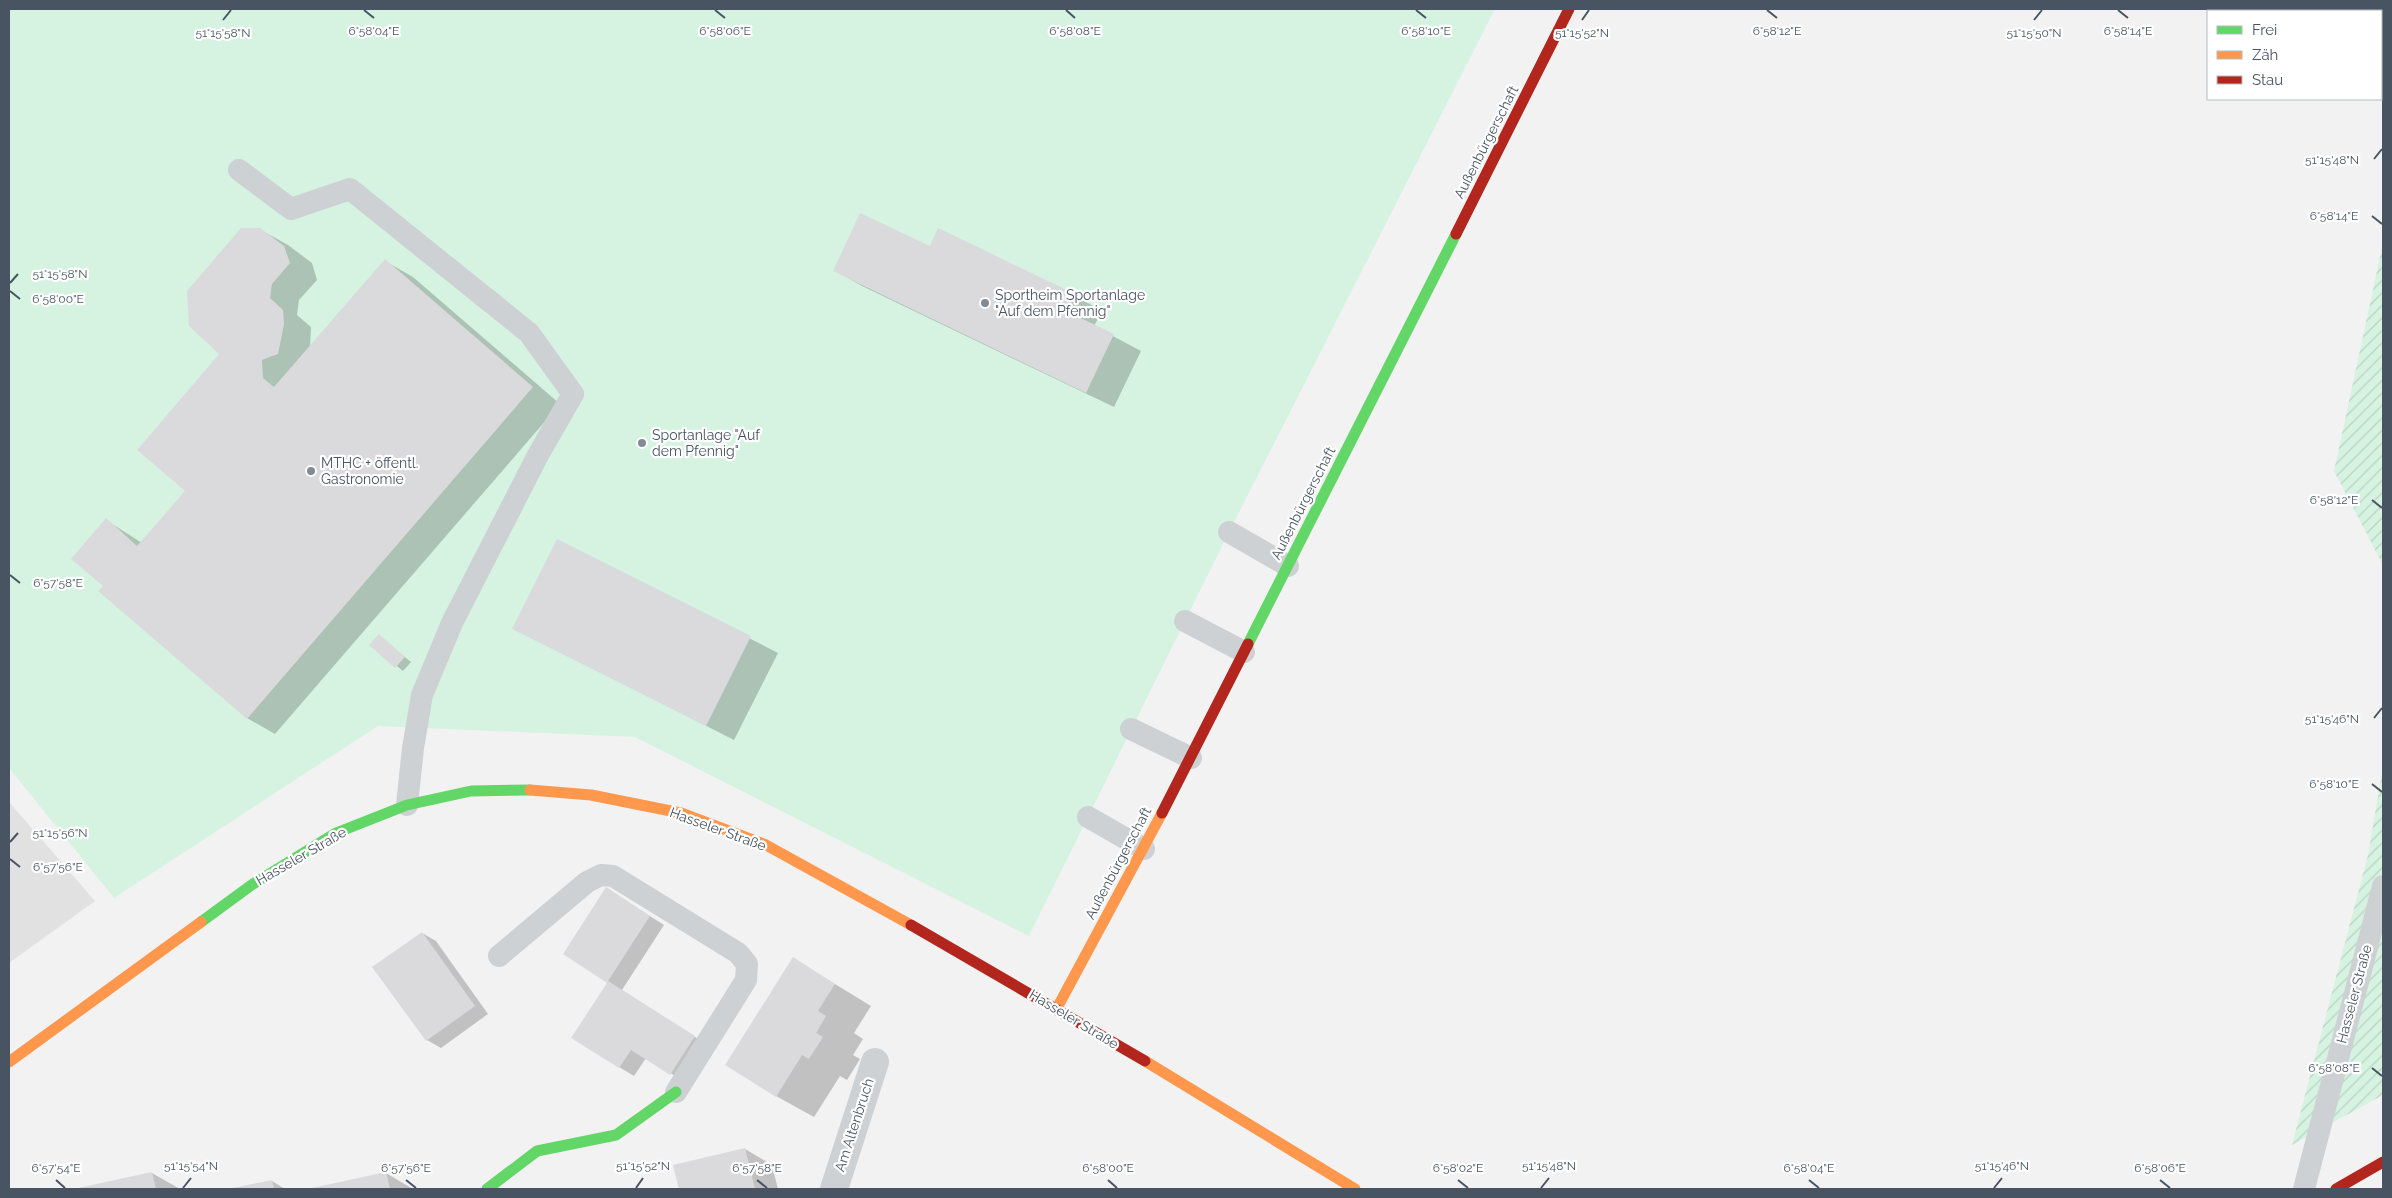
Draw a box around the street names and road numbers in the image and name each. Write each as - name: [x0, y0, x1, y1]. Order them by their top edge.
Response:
- street label: Außenbürgerschaft: [1451, 83, 1522, 201]
- street label: Außenbürgerschaft: [1268, 444, 1339, 562]
- street label: Hasseler Straße: [668, 804, 768, 854]
- street label: Außenbürgerschaft: [1082, 804, 1154, 922]
- street label: Hasseler Straße: [253, 824, 349, 888]
- street label: Hasseler Straße: [2333, 943, 2375, 1045]
- street label: Hasseler Straße: [1026, 986, 1122, 1052]
- street label: Am Altenbruch: [831, 1076, 877, 1174]

